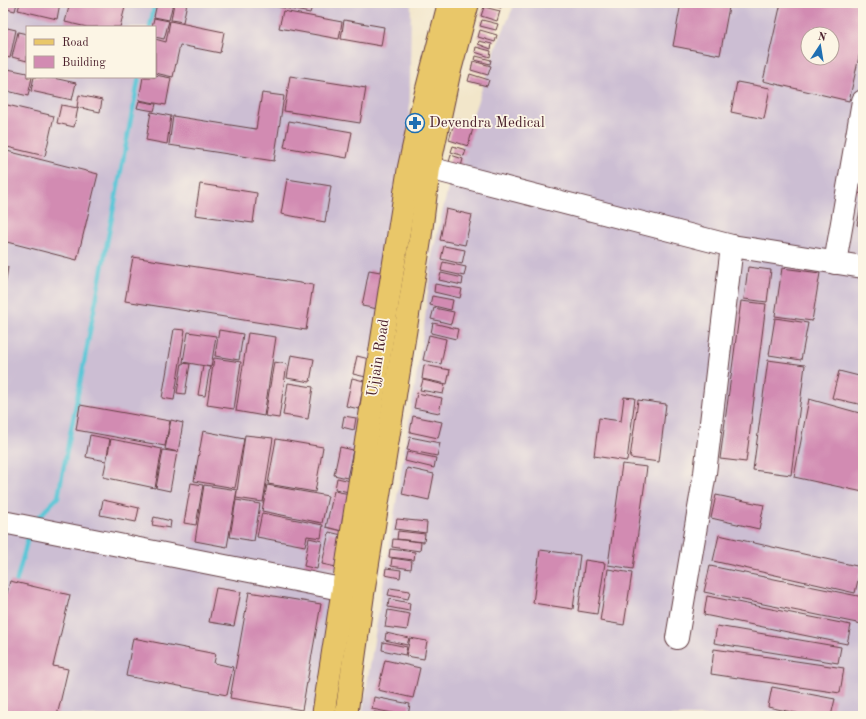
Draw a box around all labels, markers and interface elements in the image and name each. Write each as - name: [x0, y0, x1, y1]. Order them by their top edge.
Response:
- legend: [26, 26, 156, 78]
- north arrow: [800, 26, 840, 66]
- text: N: [817, 31, 828, 44]
- text: Road: [62, 37, 89, 49]
- text: Building: [62, 57, 106, 69]
- pharmacy icon: Devendra Medical: [404, 112, 426, 134]
- place label: Devendra Medical: [429, 116, 545, 131]
- street label: Ujjain Road: [365, 318, 393, 398]

